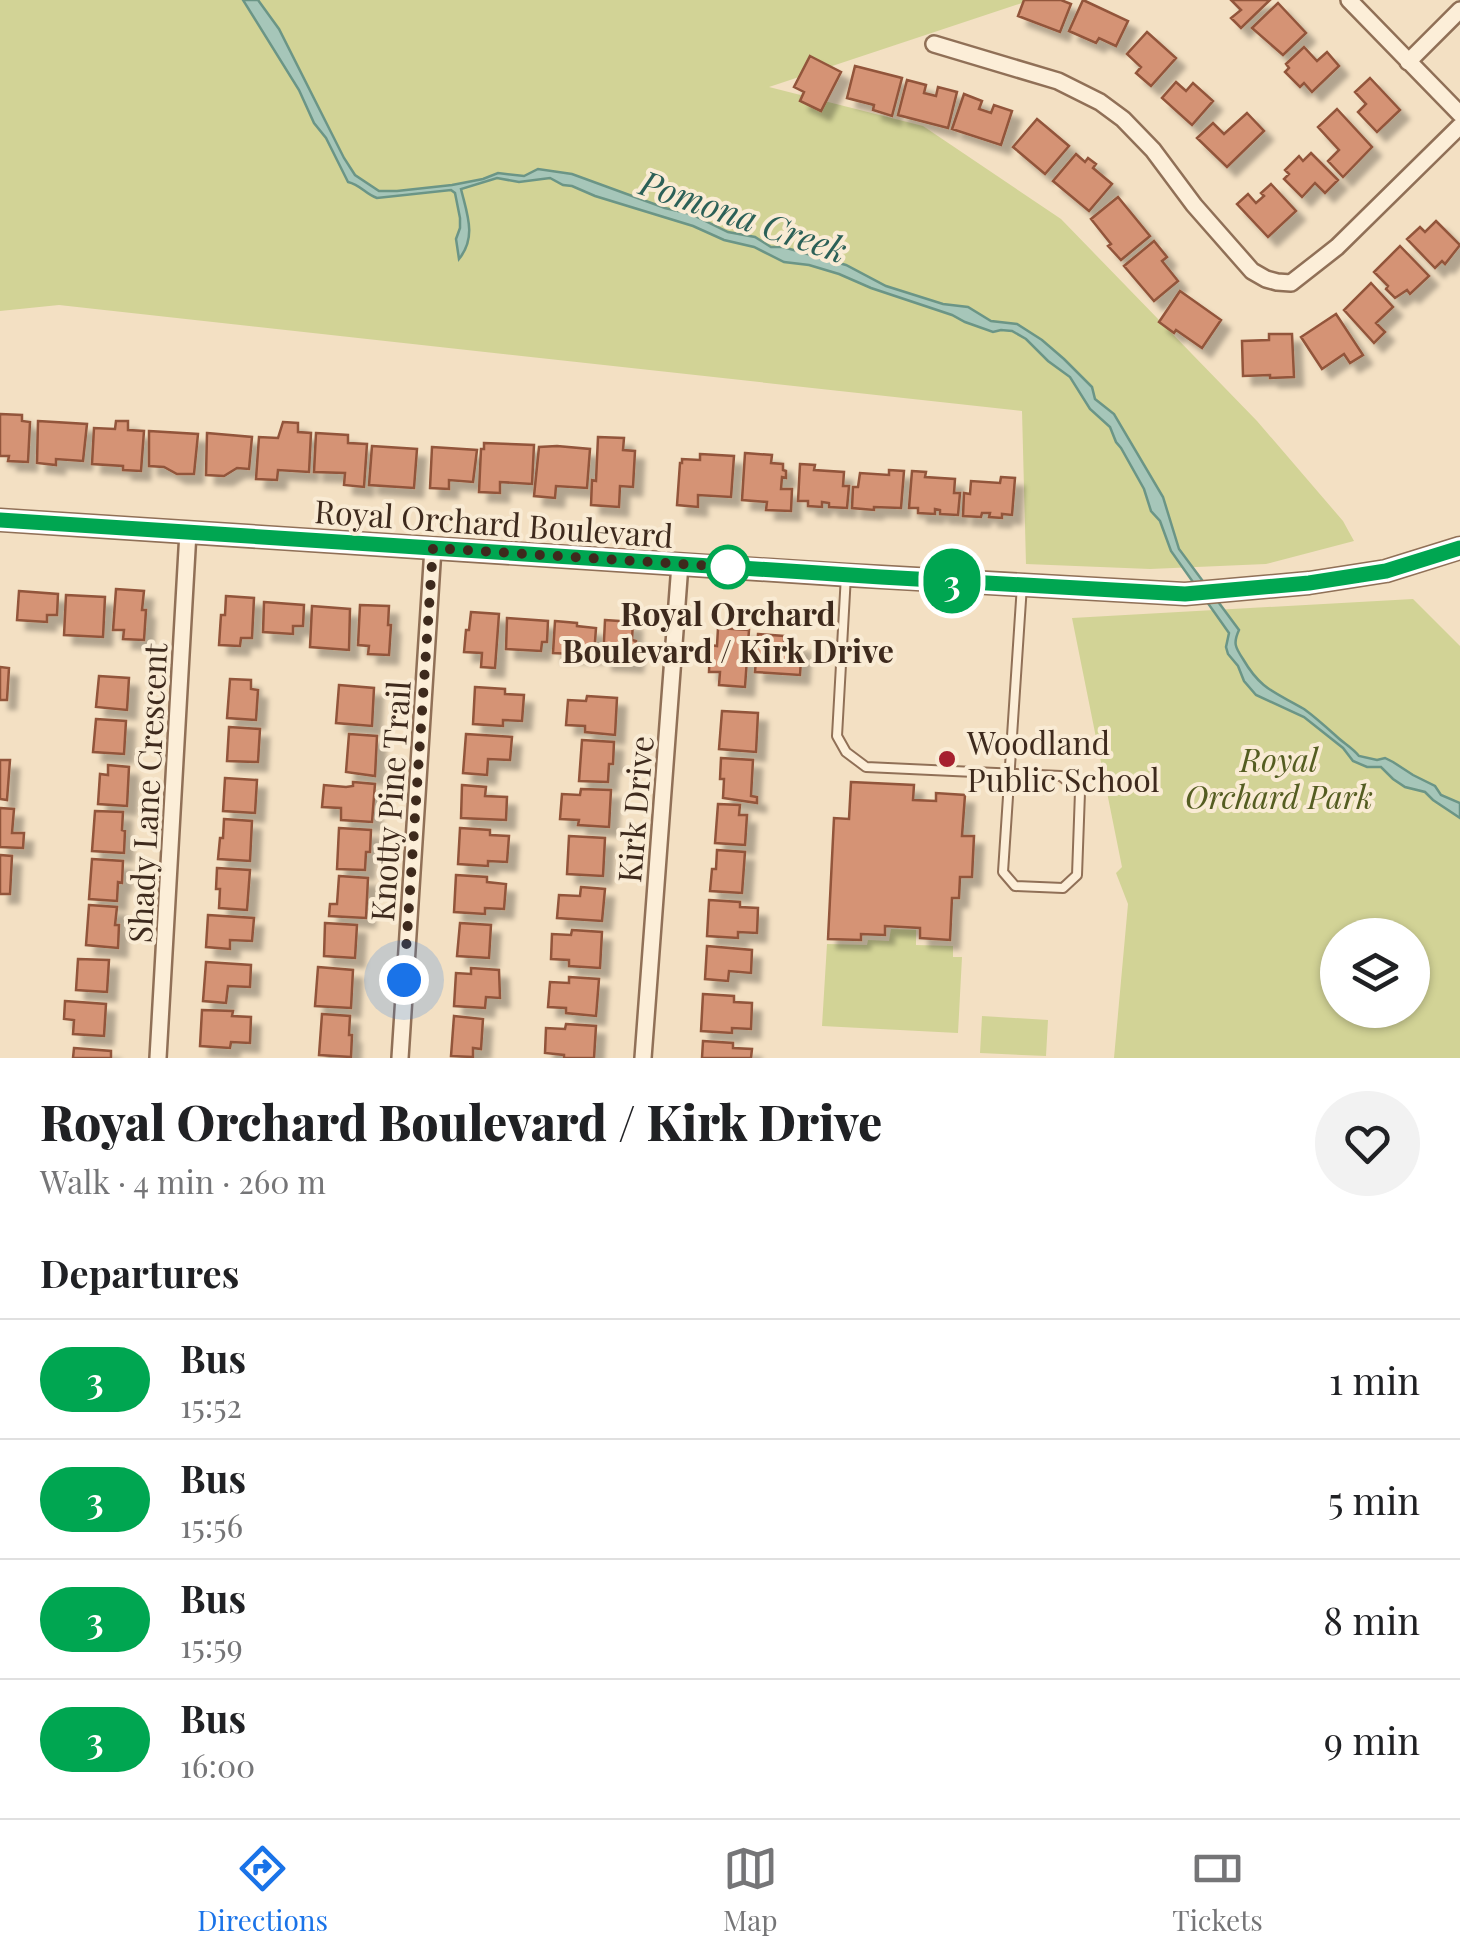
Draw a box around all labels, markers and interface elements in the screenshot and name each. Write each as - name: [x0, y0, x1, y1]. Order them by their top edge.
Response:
- water label: Pomona Creek: [632, 157, 854, 272]
- street label: Royal Orchard Boulevard: [313, 488, 675, 556]
- marker: Royal Orchard Boulevard / Kirk Drive: [707, 546, 749, 588]
- line badge: 3: [920, 548, 984, 614]
- text: 3: [943, 558, 961, 605]
- place label: Royal Orchard Boulevard / Kirk Drive: [562, 591, 894, 671]
- street label: Shady Lane Crescent: [117, 641, 175, 944]
- street label: Knotty Pine Trail: [359, 679, 419, 923]
- place label: Woodland Public School: [966, 720, 1160, 800]
- street label: Kirk Drive: [606, 734, 662, 884]
- park label: Royal Orchard Park: [1185, 737, 1373, 817]
- marker: Woodland Public School: [936, 748, 958, 770]
- map controls: [1320, 918, 1430, 1028]
- button: layers: [1320, 918, 1430, 1028]
- your location: [379, 955, 429, 1005]
- text: Royal Orchard Boulevard / Kirk Drive: [40, 1089, 882, 1153]
- button: heart: [1315, 1091, 1420, 1196]
- text: Walk · 4 min · 260 m: [40, 1159, 326, 1202]
- text: Departures: [40, 1247, 239, 1298]
- text: Bus: [180, 1332, 246, 1383]
- text: 1 min: [1329, 1354, 1420, 1405]
- text: 3: [86, 1356, 104, 1403]
- text: 15:52: [180, 1383, 242, 1426]
- text: Bus: [180, 1452, 246, 1503]
- text: 5 min: [1328, 1474, 1420, 1525]
- text: 3: [86, 1476, 104, 1523]
- text: 15:56: [180, 1503, 243, 1546]
- text: Bus: [180, 1572, 246, 1623]
- text: 8 min: [1323, 1594, 1420, 1645]
- text: 3: [86, 1596, 104, 1643]
- text: 15:59: [180, 1623, 243, 1666]
- text: Bus: [180, 1692, 246, 1743]
- text: 9 min: [1324, 1714, 1420, 1765]
- text: 3: [86, 1716, 104, 1763]
- text: 16:00: [180, 1743, 255, 1786]
- tab: Directions: [197, 1841, 328, 1938]
- tab: Map: [723, 1841, 778, 1938]
- tab: Tickets: [1172, 1841, 1263, 1938]

